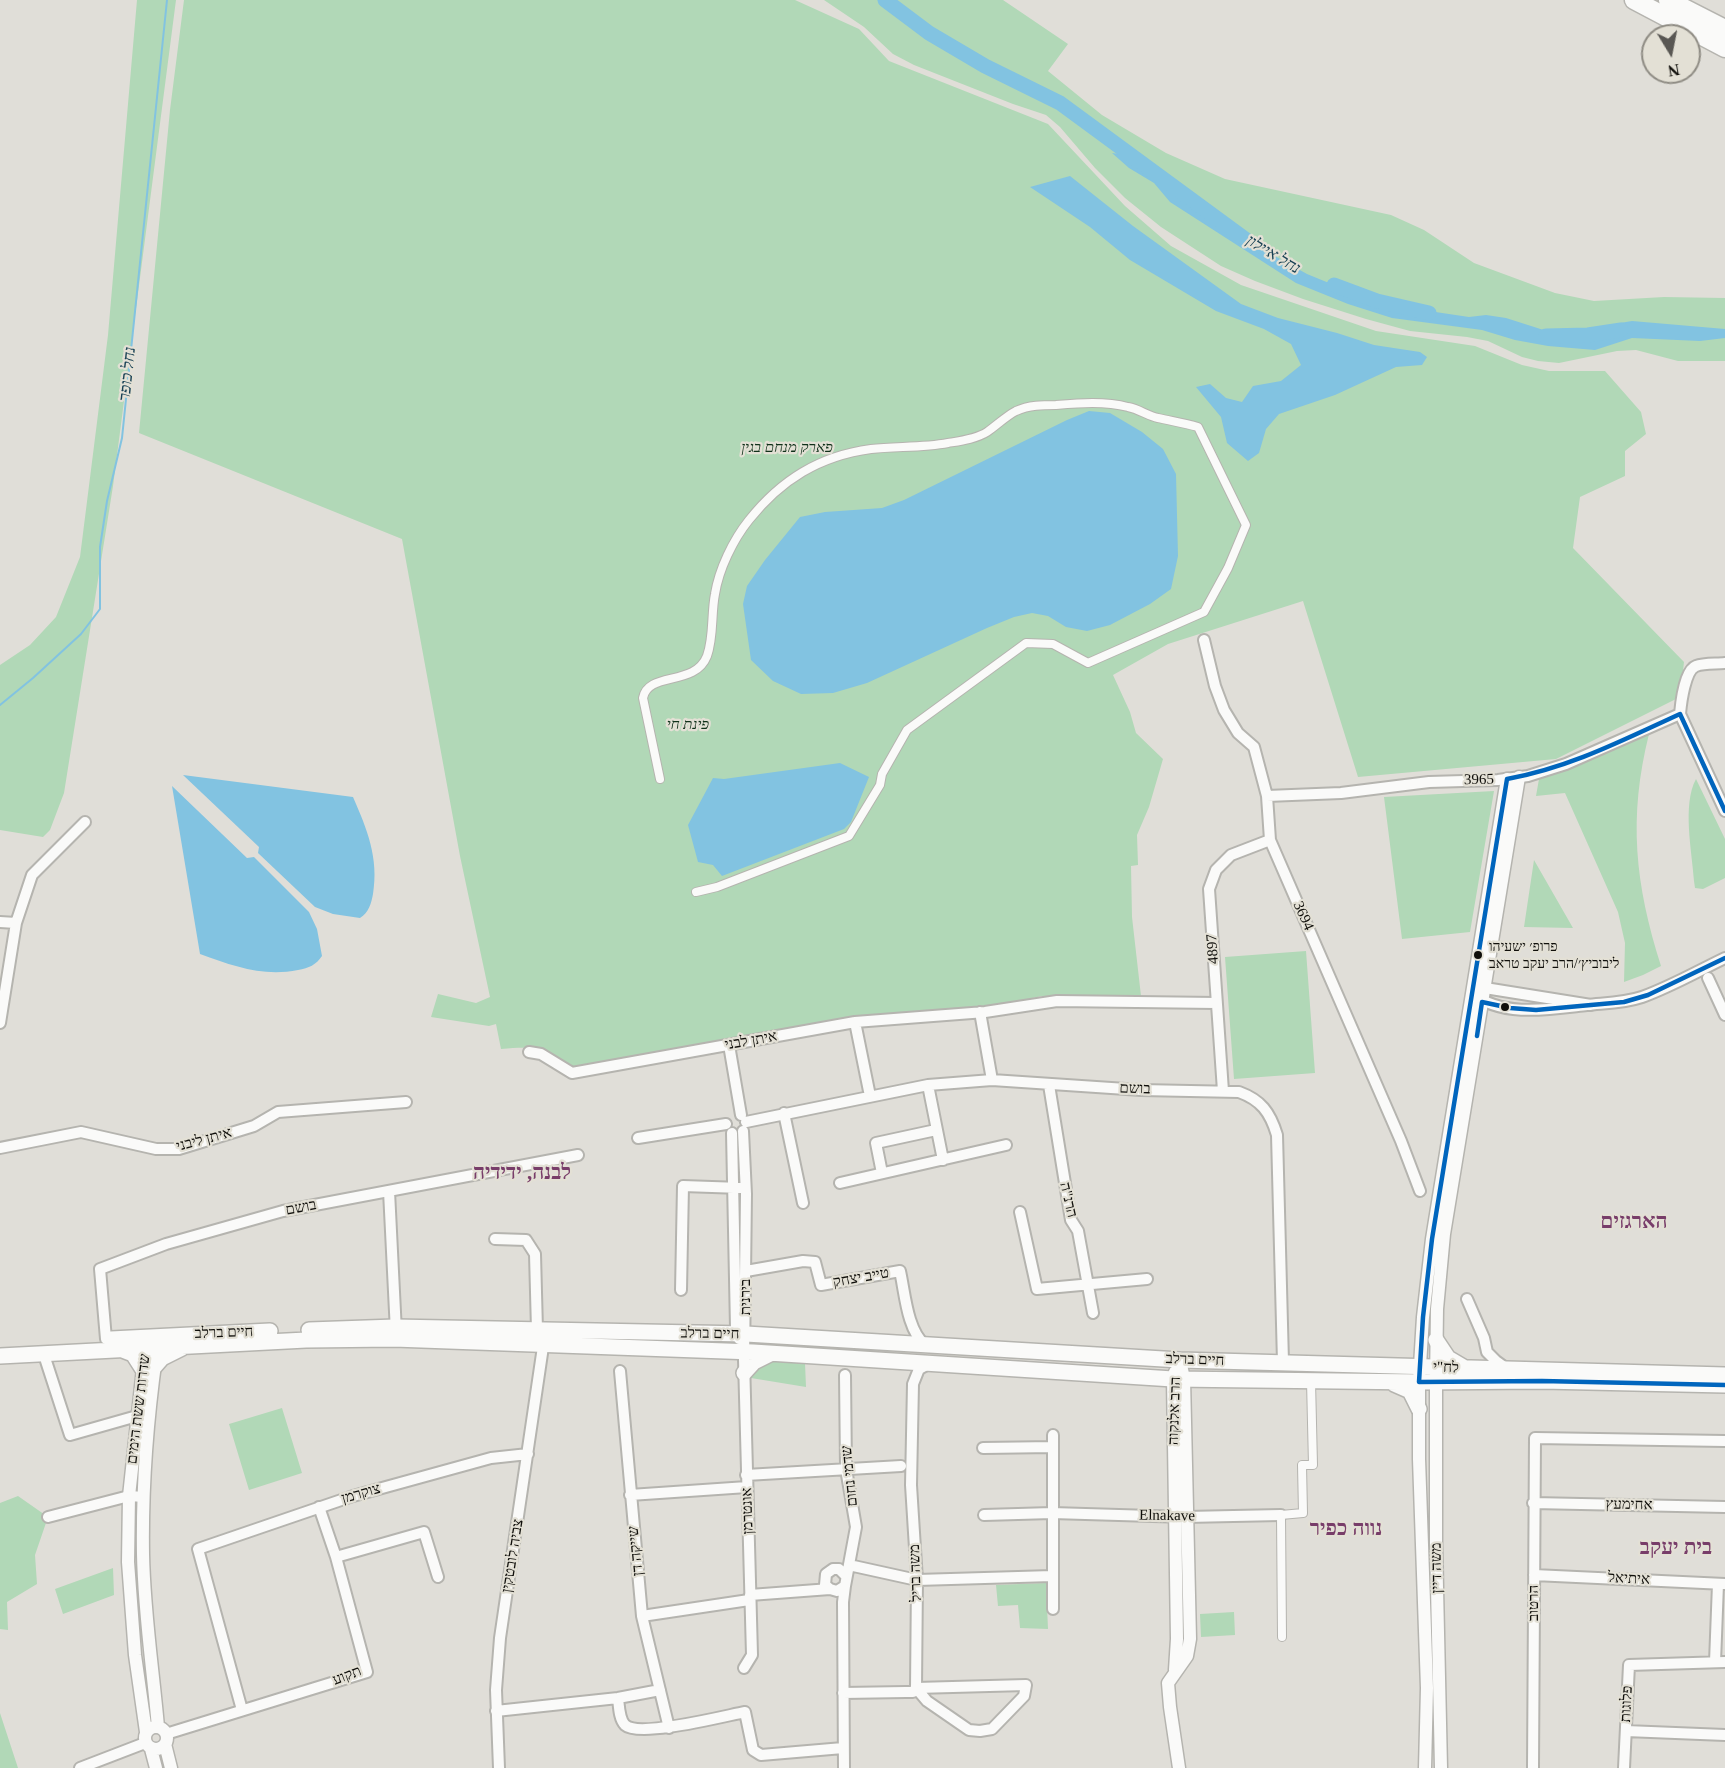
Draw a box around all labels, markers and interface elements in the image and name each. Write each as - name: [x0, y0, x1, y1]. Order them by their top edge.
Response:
- north arrow: [1641, 24, 1701, 84]
- text: N: [1667, 61, 1681, 80]
- water label: נחל איילון: [1242, 231, 1304, 279]
- water label: נחל כופר: [116, 346, 140, 402]
- park label: פארק מנחם בגין: [741, 439, 833, 457]
- park label: פינת חי: [667, 716, 709, 734]
- street label: 3965: [1464, 771, 1494, 789]
- street label: 3694: [1289, 899, 1317, 933]
- street label: 4897: [1203, 933, 1223, 965]
- place label: פרופ׳ ישעיהו ליבוביץ׳/הרב יעקב טראב: [1489, 939, 1619, 972]
- marker: פרופ׳ ישעיהו ליבוביץ׳/הרב יעקב טראב: [1472, 949, 1484, 961]
- unlabelled marker: [1499, 1001, 1511, 1013]
- street label: איתן לבני: [723, 1028, 779, 1054]
- street label: בושם: [1119, 1079, 1151, 1099]
- street label: איתן ליבני: [174, 1124, 234, 1156]
- district label: לבנה, ידידיה: [473, 1161, 571, 1187]
- street label: הרנ"ה: [1055, 1181, 1081, 1219]
- street label: בושם: [284, 1196, 318, 1220]
- district label: הארגזים: [1600, 1210, 1668, 1236]
- street label: טייב יצחק: [832, 1264, 890, 1292]
- street label: בירנית: [737, 1279, 755, 1315]
- street label: חיים ברלב: [194, 1323, 254, 1343]
- street label: חיים ברלב: [680, 1324, 740, 1344]
- street label: חיים ברלב: [1165, 1350, 1225, 1370]
- street label: שדרות ששת הימים: [123, 1353, 155, 1465]
- street label: לח"י: [1433, 1359, 1459, 1377]
- street label: הרב אלנקוה: [1165, 1377, 1185, 1445]
- street label: שדמי נחום: [838, 1445, 862, 1507]
- street label: צוקרמן: [339, 1480, 383, 1508]
- street label: אונטרמן: [738, 1487, 758, 1535]
- street label: אחימעץ: [1605, 1496, 1653, 1514]
- street label: Elnakave: [1139, 1507, 1195, 1525]
- district label: נווה כפיר: [1310, 1517, 1382, 1543]
- street label: צביה לובטקין: [498, 1518, 528, 1594]
- street label: שייקה דן: [624, 1525, 648, 1577]
- district label: בית יעקב: [1640, 1536, 1712, 1562]
- street label: משה דיין: [1428, 1542, 1446, 1594]
- street label: משה בריל: [906, 1544, 926, 1602]
- street label: איתיאל: [1608, 1569, 1650, 1589]
- street label: הרטוב: [1525, 1585, 1543, 1621]
- street label: תקוע: [330, 1662, 364, 1690]
- street label: פלוגות: [1617, 1685, 1637, 1723]

